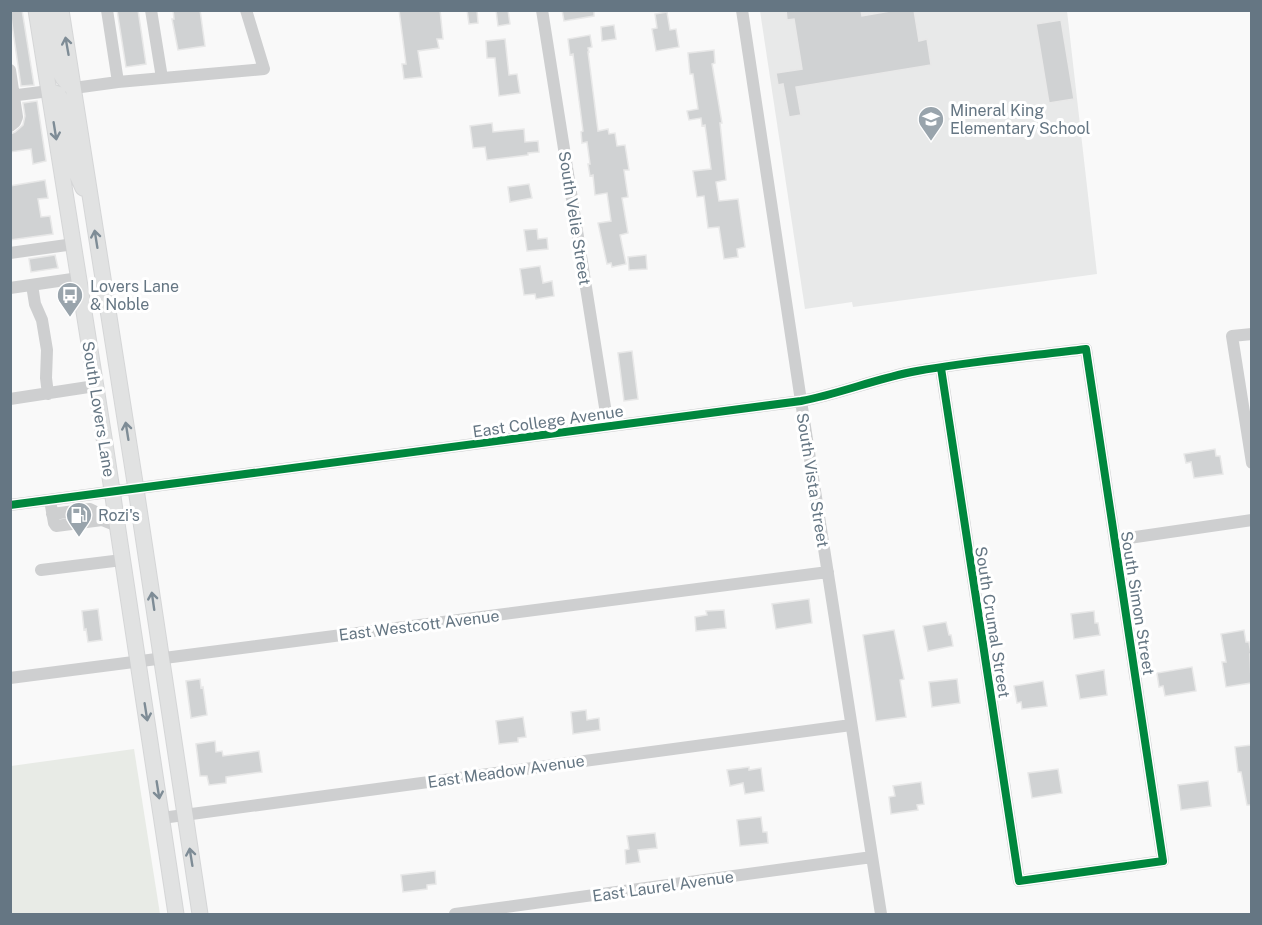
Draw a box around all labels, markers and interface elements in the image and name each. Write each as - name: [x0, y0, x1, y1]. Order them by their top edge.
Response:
- one-way arrow: [61, 37, 72, 56]
- place label: Mineral King Elementary School: [950, 101, 1091, 138]
- school or university icon: Mineral King Elementary School: [916, 104, 946, 142]
- one-way arrow: [50, 120, 61, 140]
- street label: South Velie Street: [555, 150, 594, 286]
- one-way arrow: [91, 229, 102, 249]
- place label: Lovers Lane & Noble: [90, 277, 179, 314]
- bus stop icon: Lovers Lane & Noble: [55, 280, 85, 318]
- street label: South Lovers Lane: [78, 340, 119, 478]
- street label: East College Avenue: [471, 401, 625, 441]
- street label: South Vista Street: [792, 411, 833, 549]
- one-way arrow: [121, 422, 132, 442]
- fuel station icon: Rozi's: [64, 500, 94, 538]
- place label: Rozi's: [98, 506, 140, 525]
- street label: South Simon Street: [1117, 530, 1158, 677]
- street label: South Crumal Street: [971, 545, 1014, 699]
- one-way arrow: [147, 592, 158, 612]
- street label: East Westcott Avenue: [338, 606, 500, 645]
- one-way arrow: [140, 702, 151, 722]
- street label: East Meadow Avenue: [426, 751, 586, 792]
- one-way arrow: [152, 780, 163, 800]
- one-way arrow: [186, 847, 197, 867]
- street label: East Laurel Avenue: [591, 867, 735, 906]

